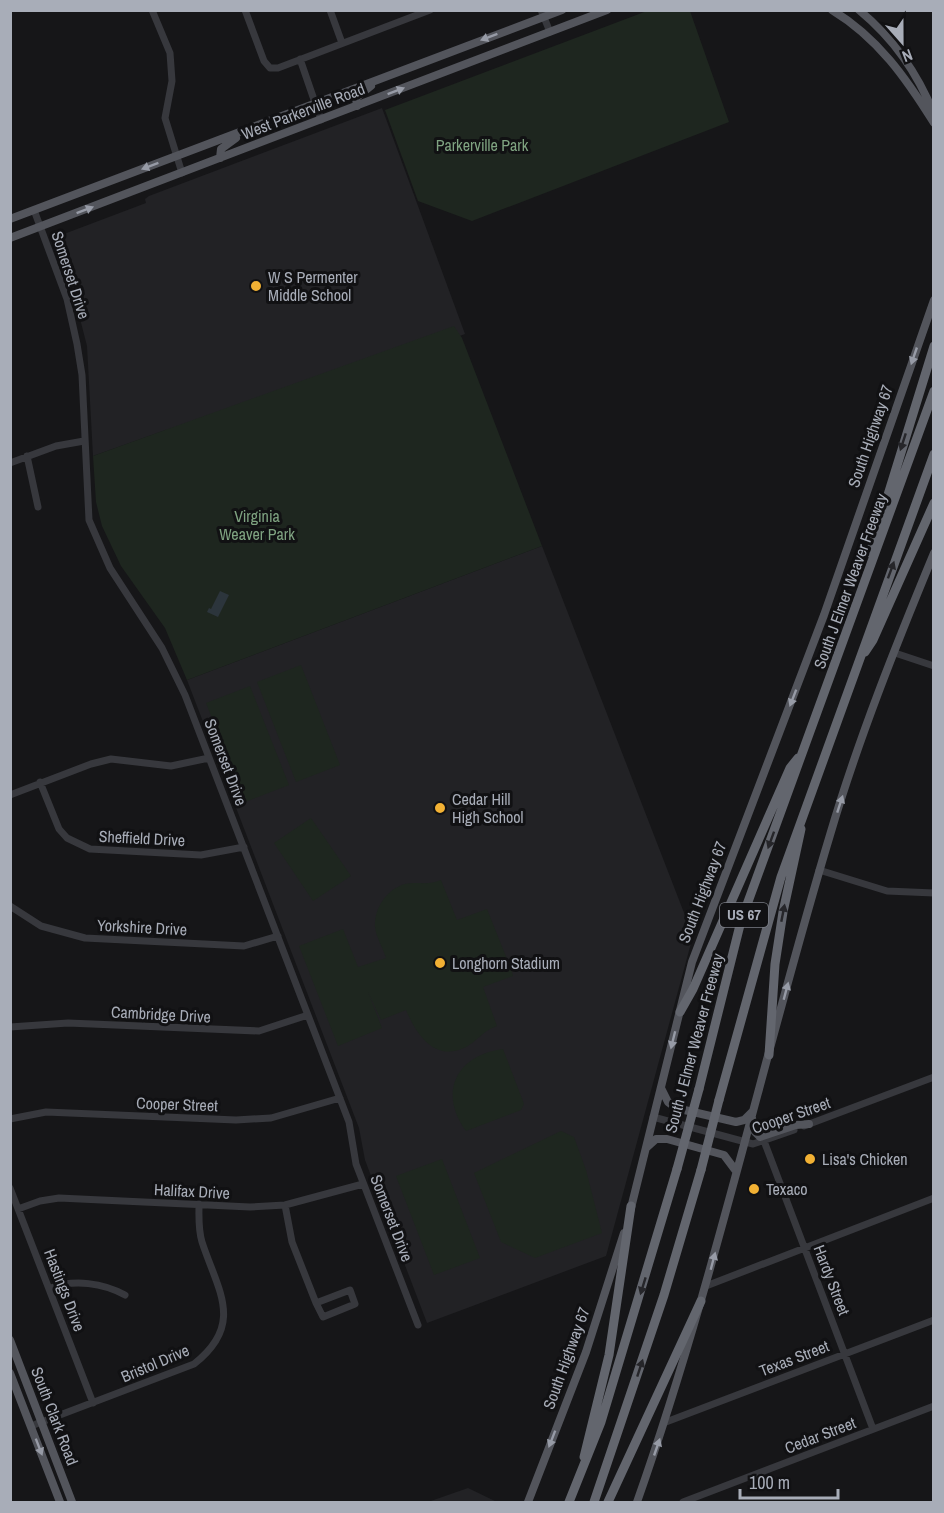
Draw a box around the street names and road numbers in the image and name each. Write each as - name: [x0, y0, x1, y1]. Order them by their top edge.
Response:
- street label: West Parkerville Road: [238, 77, 368, 145]
- street label: Somerset Drive: [46, 228, 96, 322]
- street label: South Highway 67: [842, 382, 898, 490]
- street label: South J Elmer Weaver Freeway: [808, 490, 892, 672]
- street label: Somerset Drive: [199, 716, 253, 808]
- street label: Sheffield Drive: [98, 825, 186, 851]
- street label: South Highway 67: [673, 838, 731, 946]
- road number: US 67: [720, 903, 768, 927]
- street label: Yorkshire Drive: [96, 914, 188, 940]
- street label: South J Elmer Weaver Freeway: [659, 950, 729, 1135]
- street label: Cambridge Drive: [111, 1000, 211, 1028]
- street label: Cooper Street: [749, 1091, 834, 1139]
- street label: Cooper Street: [136, 1092, 219, 1116]
- street label: Somerset Drive: [365, 1172, 419, 1264]
- street label: Halifax Drive: [154, 1178, 230, 1204]
- street label: Hardy Street: [809, 1242, 856, 1319]
- street label: Hastings Drive: [39, 1246, 91, 1334]
- street label: South Highway 67: [537, 1304, 595, 1412]
- street label: Texas Street: [756, 1335, 832, 1381]
- street label: Bristol Drive: [117, 1339, 193, 1387]
- street label: South Clark Road: [26, 1364, 84, 1468]
- street label: Cedar Street: [781, 1411, 859, 1459]

